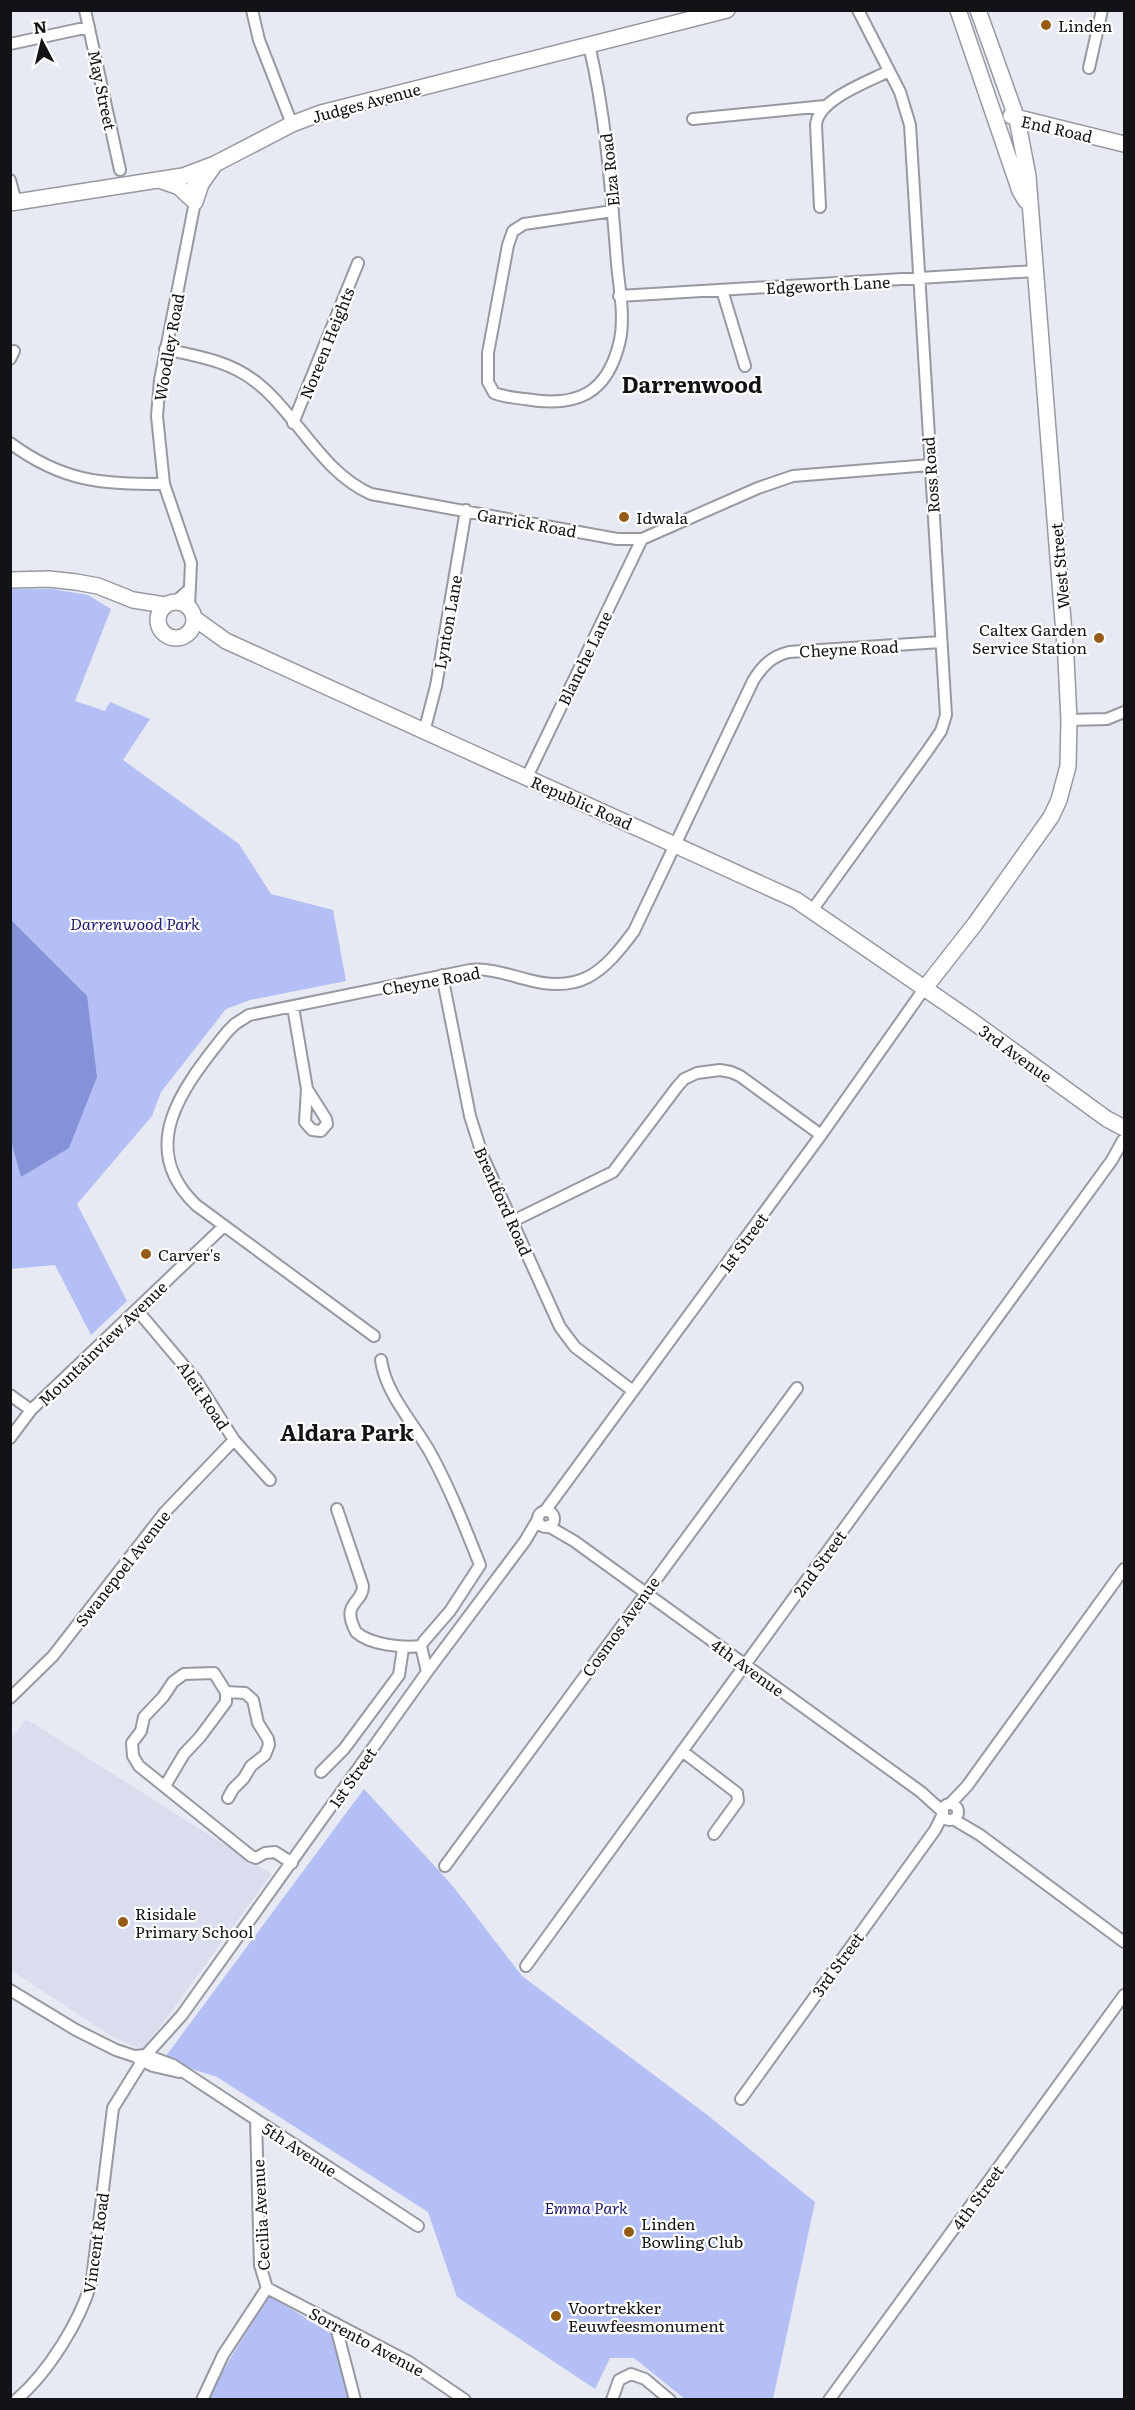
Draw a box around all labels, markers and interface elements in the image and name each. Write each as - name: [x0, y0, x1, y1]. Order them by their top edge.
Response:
- north arrow: [12, 12, 72, 72]
- text: N: [32, 13, 48, 39]
- place label: Linden: [1058, 13, 1113, 37]
- marker: Linden: [1039, 18, 1053, 32]
- street label: May Street: [83, 48, 123, 133]
- street label: Judges Avenue: [309, 76, 423, 128]
- street label: End Road: [1019, 108, 1095, 148]
- street label: Elza Road: [593, 132, 625, 208]
- street label: Edgeworth Lane: [765, 269, 891, 299]
- street label: Noreen Heights: [293, 284, 359, 402]
- street label: Woodley Road: [147, 291, 189, 403]
- district label: Darrenwood: [622, 367, 762, 400]
- street label: Ross Road: [915, 436, 945, 514]
- street label: Garrick Road: [475, 501, 579, 543]
- place label: Idwala: [636, 505, 689, 529]
- marker: Idwala: [617, 510, 631, 524]
- street label: West Street: [1043, 521, 1075, 610]
- street label: Lynton Lane: [427, 573, 467, 671]
- street label: Blanche Lane: [551, 607, 617, 709]
- place label: Caltex Garden Service Station: [972, 617, 1087, 659]
- marker: Caltex Garden Service Station: [1092, 631, 1106, 645]
- street label: Cheyne Road: [799, 633, 900, 663]
- street label: Republic Road: [527, 769, 637, 835]
- park label: Darrenwood Park: [70, 911, 200, 935]
- street label: Cheyne Road: [380, 959, 482, 1000]
- street label: 3rd Avenue: [974, 1018, 1058, 1088]
- street label: Brentford Road: [469, 1143, 539, 1260]
- street label: 1st Street: [713, 1207, 773, 1277]
- place label: Carver's: [158, 1242, 220, 1266]
- marker: Carver's: [139, 1247, 153, 1261]
- street label: Mountainview Avenue: [32, 1275, 172, 1411]
- street label: Aleit Road: [172, 1356, 236, 1434]
- district label: Aldara Park: [280, 1415, 414, 1448]
- street label: Swanepoel Avenue: [69, 1505, 175, 1631]
- street label: 2nd Street: [787, 1524, 852, 1601]
- street label: Cosmos Avenue: [575, 1571, 665, 1681]
- street label: 4th Avenue: [706, 1632, 790, 1702]
- street label: 1st Street: [322, 1741, 382, 1812]
- place label: Risidale Primary School: [135, 1901, 253, 1943]
- marker: Risidale Primary School: [116, 1915, 130, 1929]
- street label: 3rd Street: [805, 1926, 869, 2001]
- street label: 5th Avenue: [258, 2116, 342, 2182]
- street label: Cecilia Avenue: [245, 2159, 275, 2271]
- street label: 4th Street: [945, 2159, 1009, 2234]
- street label: Vincent Road: [76, 2191, 114, 2295]
- park label: Emma Park: [544, 2195, 628, 2219]
- place label: Linden Bowling Club: [641, 2211, 743, 2253]
- marker: Linden Bowling Club: [622, 2225, 636, 2239]
- place label: Voortrekker Eeuwfeesmonument: [568, 2295, 725, 2337]
- street label: Sorrento Avenue: [305, 2301, 429, 2381]
- marker: Voortrekker Eeuwfeesmonument: [549, 2309, 563, 2323]

